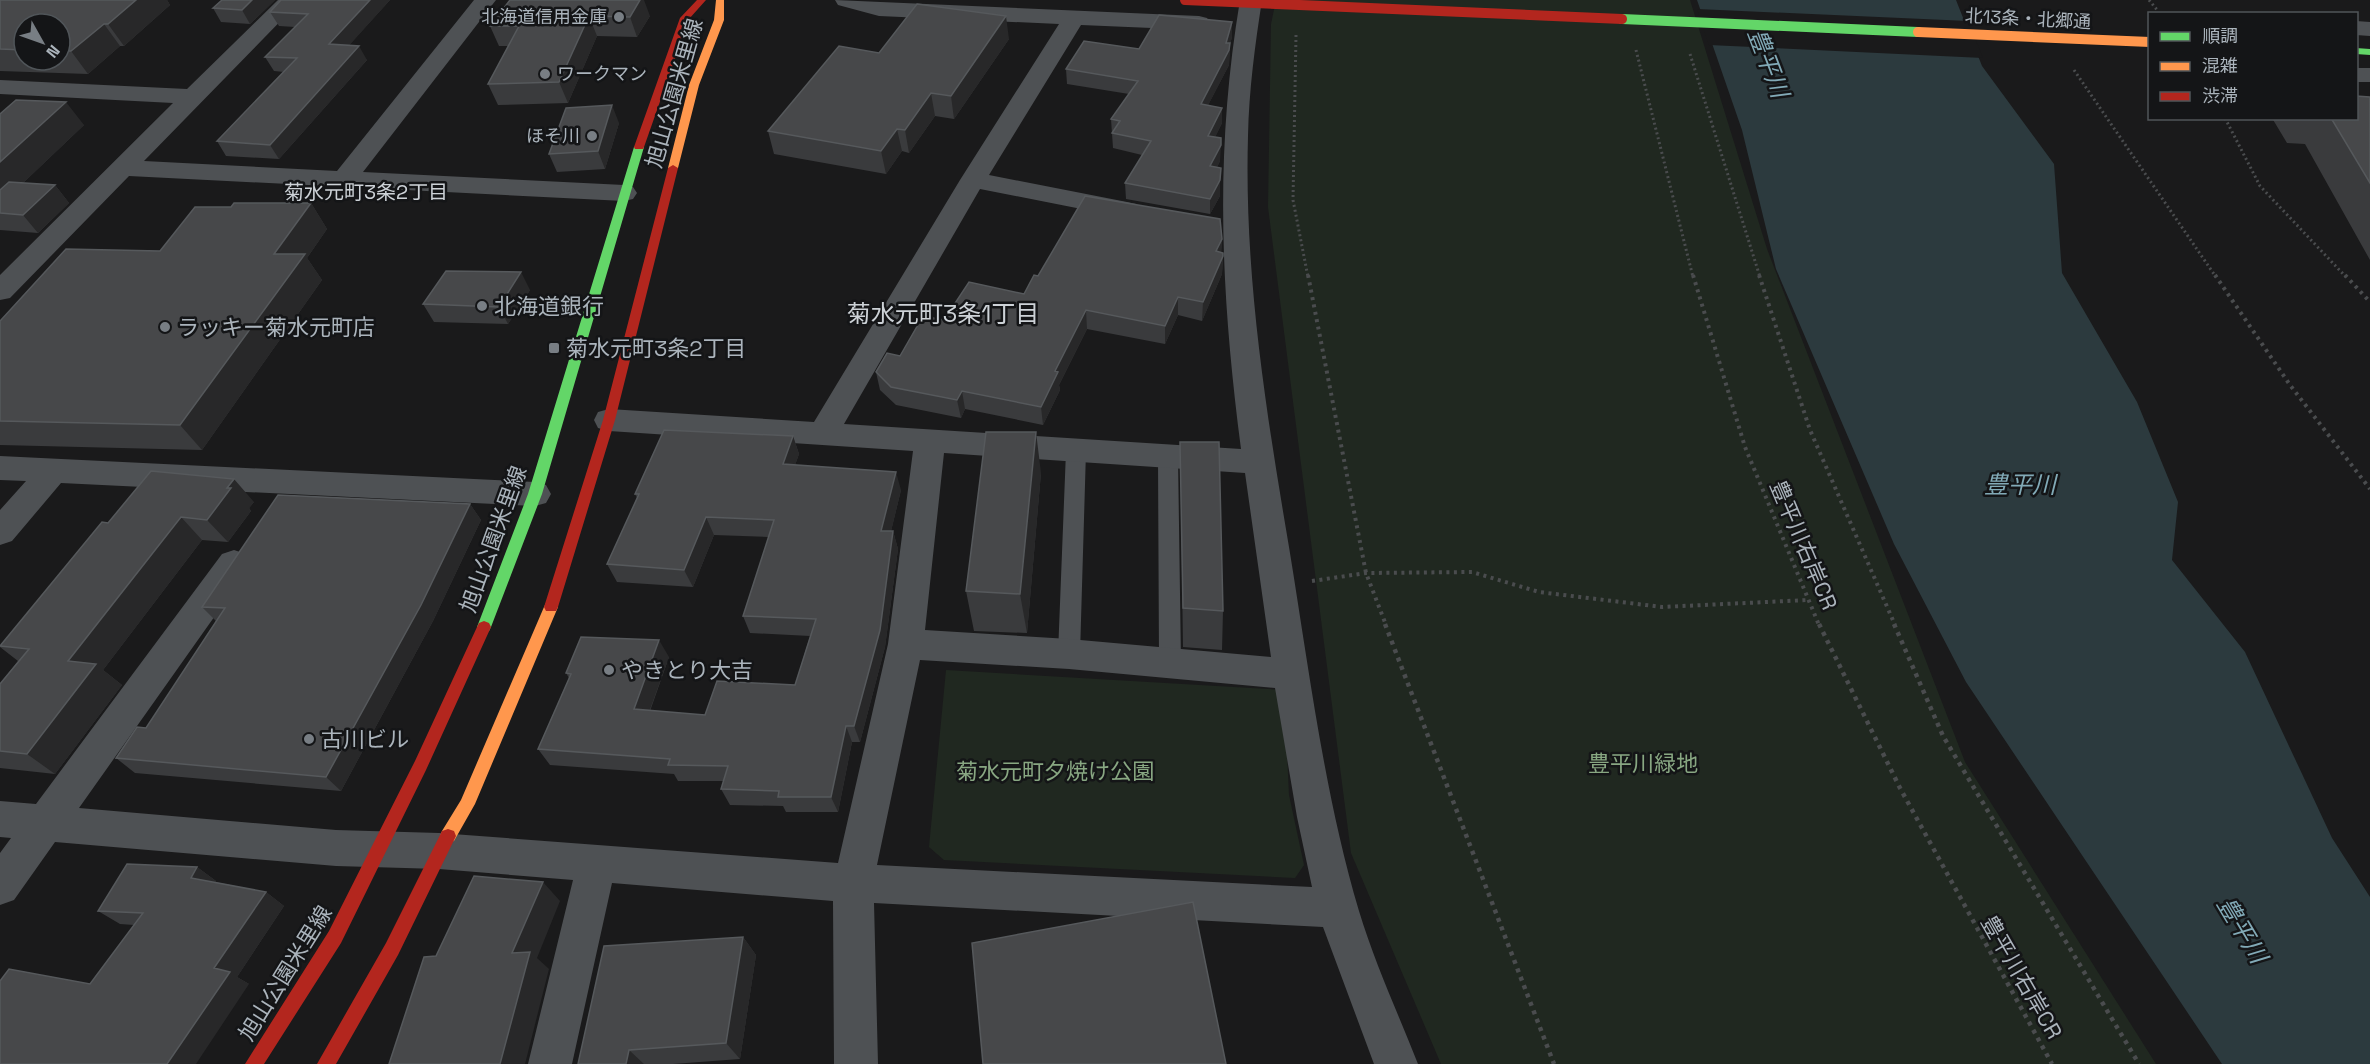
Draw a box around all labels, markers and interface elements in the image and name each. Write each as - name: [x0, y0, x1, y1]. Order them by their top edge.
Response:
- street label: 北13条・北郷通: [1964, 4, 2092, 33]
- place label: 北海道信用金庫: [481, 5, 607, 28]
- marker: 北海道信用金庫: [612, 10, 626, 24]
- north arrow: [12, 12, 72, 72]
- legend: [2148, 12, 2358, 120]
- street label: 旭山公園米里線: [639, 15, 709, 171]
- water label: 豊平川: [1741, 24, 1797, 105]
- text: 順調: [2202, 24, 2238, 47]
- text: N: [42, 40, 65, 62]
- text: 混雑: [2202, 54, 2238, 77]
- place label: ワークマン: [557, 62, 647, 85]
- marker: ワークマン: [538, 67, 552, 81]
- text: 渋滞: [2202, 84, 2238, 107]
- place label: ほそ川: [526, 124, 580, 147]
- marker: ほそ川: [585, 129, 599, 143]
- district label: 菊水元町3条2丁目: [284, 179, 448, 205]
- place label: 北海道銀行: [494, 292, 604, 320]
- district label: 菊水元町3条1丁目: [847, 298, 1039, 329]
- marker: 北海道銀行: [475, 299, 489, 313]
- place label: ラッキー菊水元町店: [177, 313, 375, 341]
- marker: ラッキー菊水元町店: [158, 320, 172, 334]
- place label: 菊水元町3条2丁目: [566, 334, 747, 362]
- marker: 菊水元町3条2丁目: [547, 341, 561, 355]
- street label: 旭山公園米里線: [454, 462, 532, 616]
- water label: 豊平川: [1984, 469, 2059, 500]
- street label: 豊平川右岸CR: [1764, 476, 1844, 614]
- place label: やきとり大吉: [621, 656, 753, 684]
- marker: やきとり大吉: [602, 663, 616, 677]
- place label: 古川ビル: [321, 725, 409, 753]
- marker: 古川ビル: [302, 732, 316, 746]
- park label: 豊平川緑地: [1588, 749, 1698, 777]
- park label: 菊水元町夕焼け公園: [956, 757, 1154, 785]
- water label: 豊平川: [2211, 891, 2276, 971]
- street label: 旭山公園米里線: [232, 900, 338, 1046]
- street label: 豊平川右岸CR: [1975, 910, 2069, 1044]

